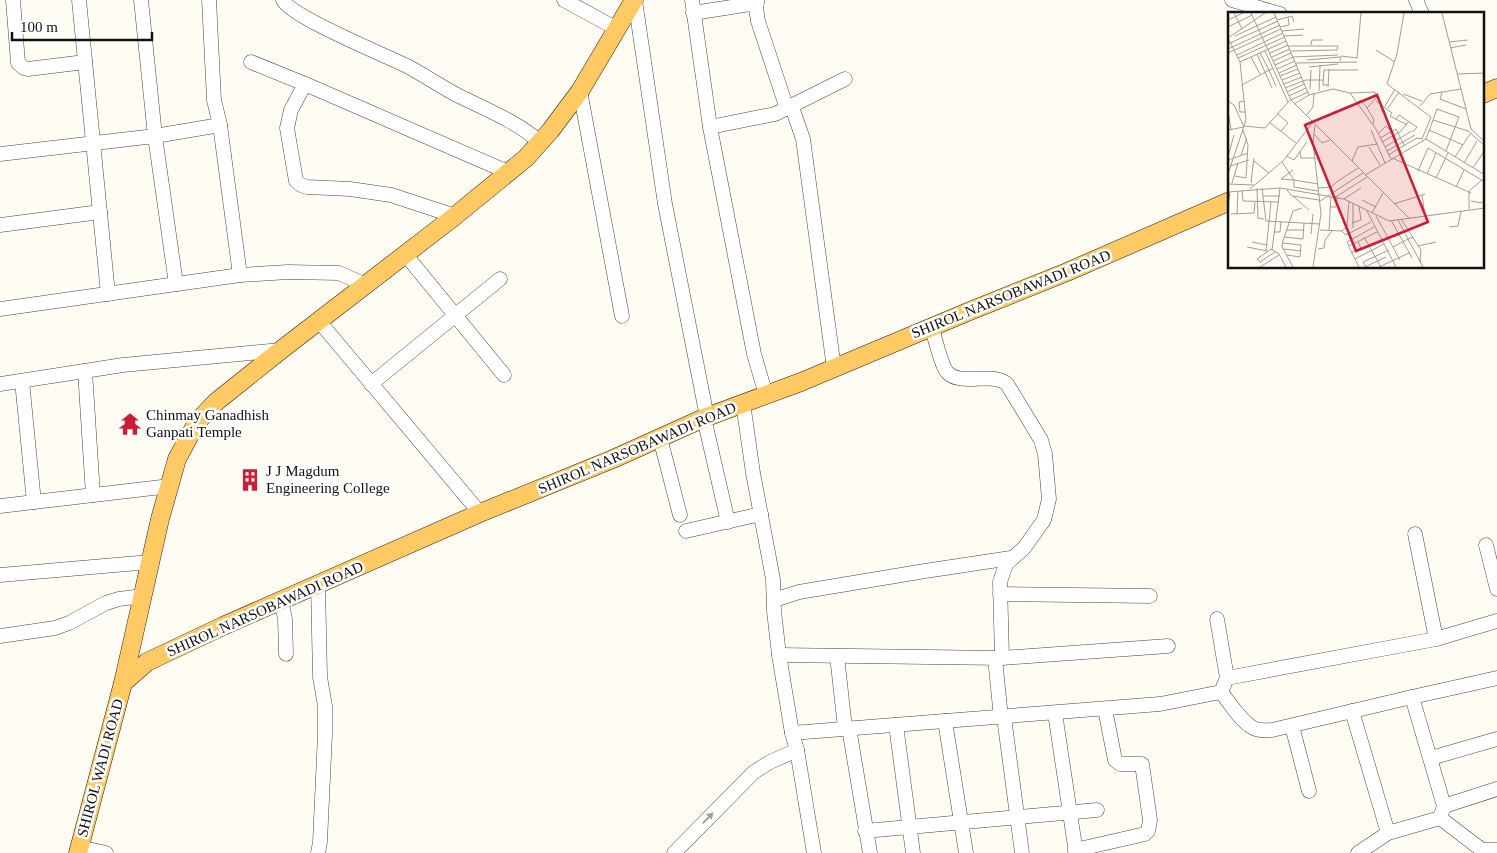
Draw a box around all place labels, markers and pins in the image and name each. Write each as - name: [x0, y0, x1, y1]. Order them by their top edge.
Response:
- place label: Chinmay Ganadhish Ganpati Temple: [146, 407, 269, 440]
- temple icon: Chinmay Ganadhish Ganpati Temple: [117, 411, 143, 437]
- place label: J J Magdum Engineering College: [266, 463, 390, 496]
- building icon: J J Magdum Engineering College: [237, 467, 263, 493]

